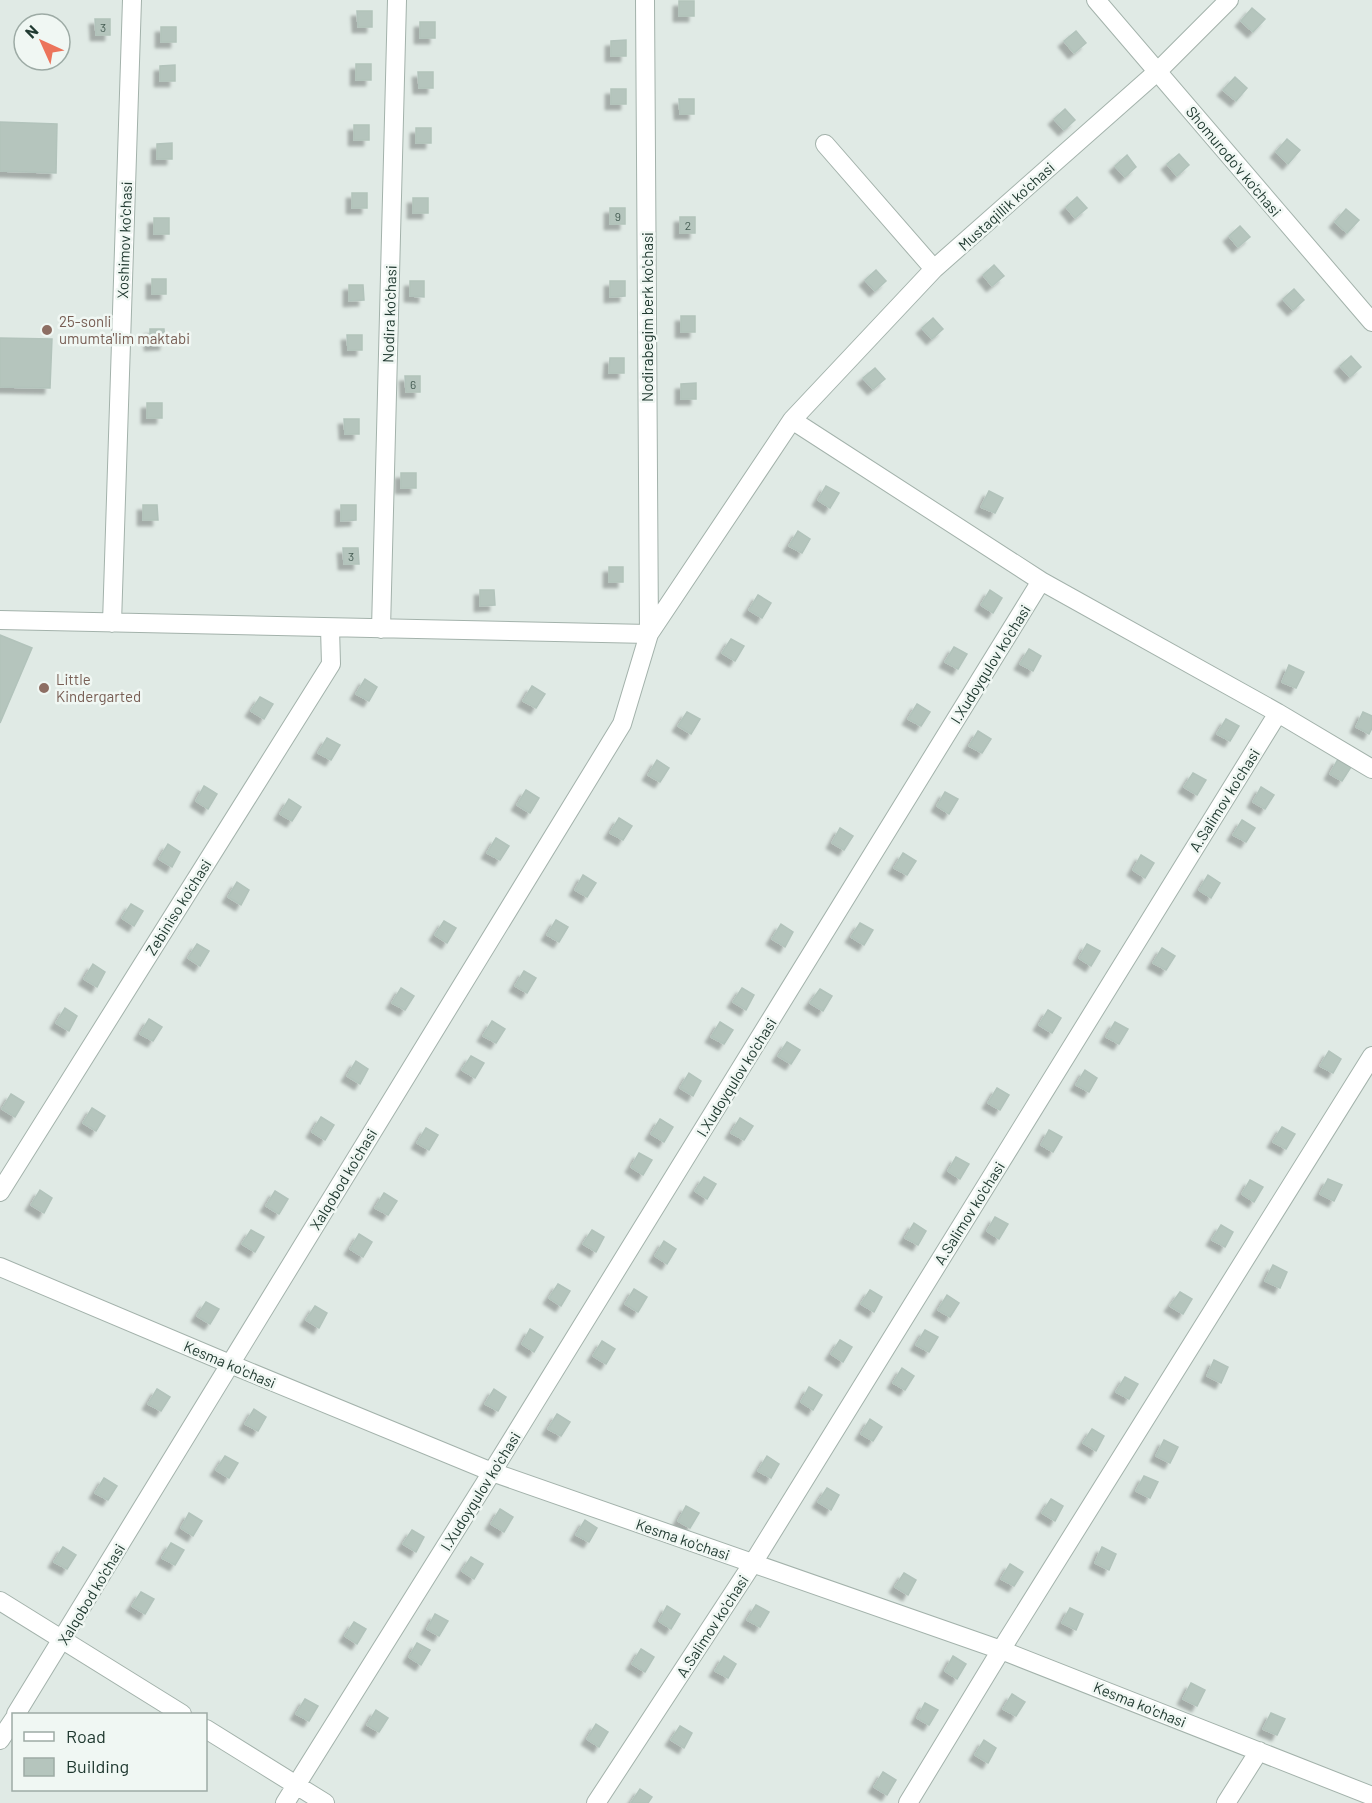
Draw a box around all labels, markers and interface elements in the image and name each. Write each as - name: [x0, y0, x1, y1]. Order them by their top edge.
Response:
- north arrow: [12, 12, 72, 72]
- house number: 3: [100, 20, 106, 34]
- text: N: [21, 21, 42, 42]
- street label: Shomurodo'v ko'chasi: [1183, 102, 1285, 220]
- street label: Mustaqillik ko'chasi: [954, 158, 1058, 254]
- street label: Xoshimov ko'chasi: [113, 181, 135, 299]
- house number: 9: [615, 209, 621, 223]
- house number: 2: [685, 218, 691, 232]
- street label: Nodirabegim berk ko'chasi: [638, 232, 656, 402]
- street label: Nodira ko'chasi: [378, 265, 400, 363]
- place label: 25-sonli umumta'lim maktabi: [59, 312, 190, 347]
- marker: 25-sonli umumta'lim maktabi: [40, 323, 54, 337]
- house number: 6: [410, 377, 416, 391]
- house number: 3: [348, 549, 354, 563]
- street label: I.Xudoyqulov ko'chasi: [946, 601, 1034, 727]
- place label: Little Kindergarted: [56, 670, 141, 705]
- marker: Little Kindergarted: [37, 681, 51, 695]
- street label: A.Salimov ko'chasi: [1185, 745, 1263, 855]
- street label: Zebiniso ko'chasi: [141, 856, 215, 958]
- street label: I.Xudoyqulov ko'chasi: [692, 1014, 780, 1140]
- street label: Xalqobod ko'chasi: [306, 1125, 380, 1233]
- street label: A.Salimov ko'chasi: [930, 1158, 1008, 1268]
- street label: Kesma ko'chasi: [181, 1337, 279, 1391]
- street label: I.Xudoyqulov ko'chasi: [436, 1428, 524, 1554]
- street label: Kesma ko'chasi: [634, 1515, 732, 1563]
- street label: Xalqobod ko'chasi: [54, 1540, 128, 1648]
- street label: A.Salimov ko'chasi: [672, 1571, 752, 1681]
- street label: Kesma ko'chasi: [1091, 1677, 1189, 1731]
- legend: [12, 1713, 207, 1791]
- text: Road: [66, 1725, 106, 1747]
- text: Building: [66, 1755, 129, 1777]

